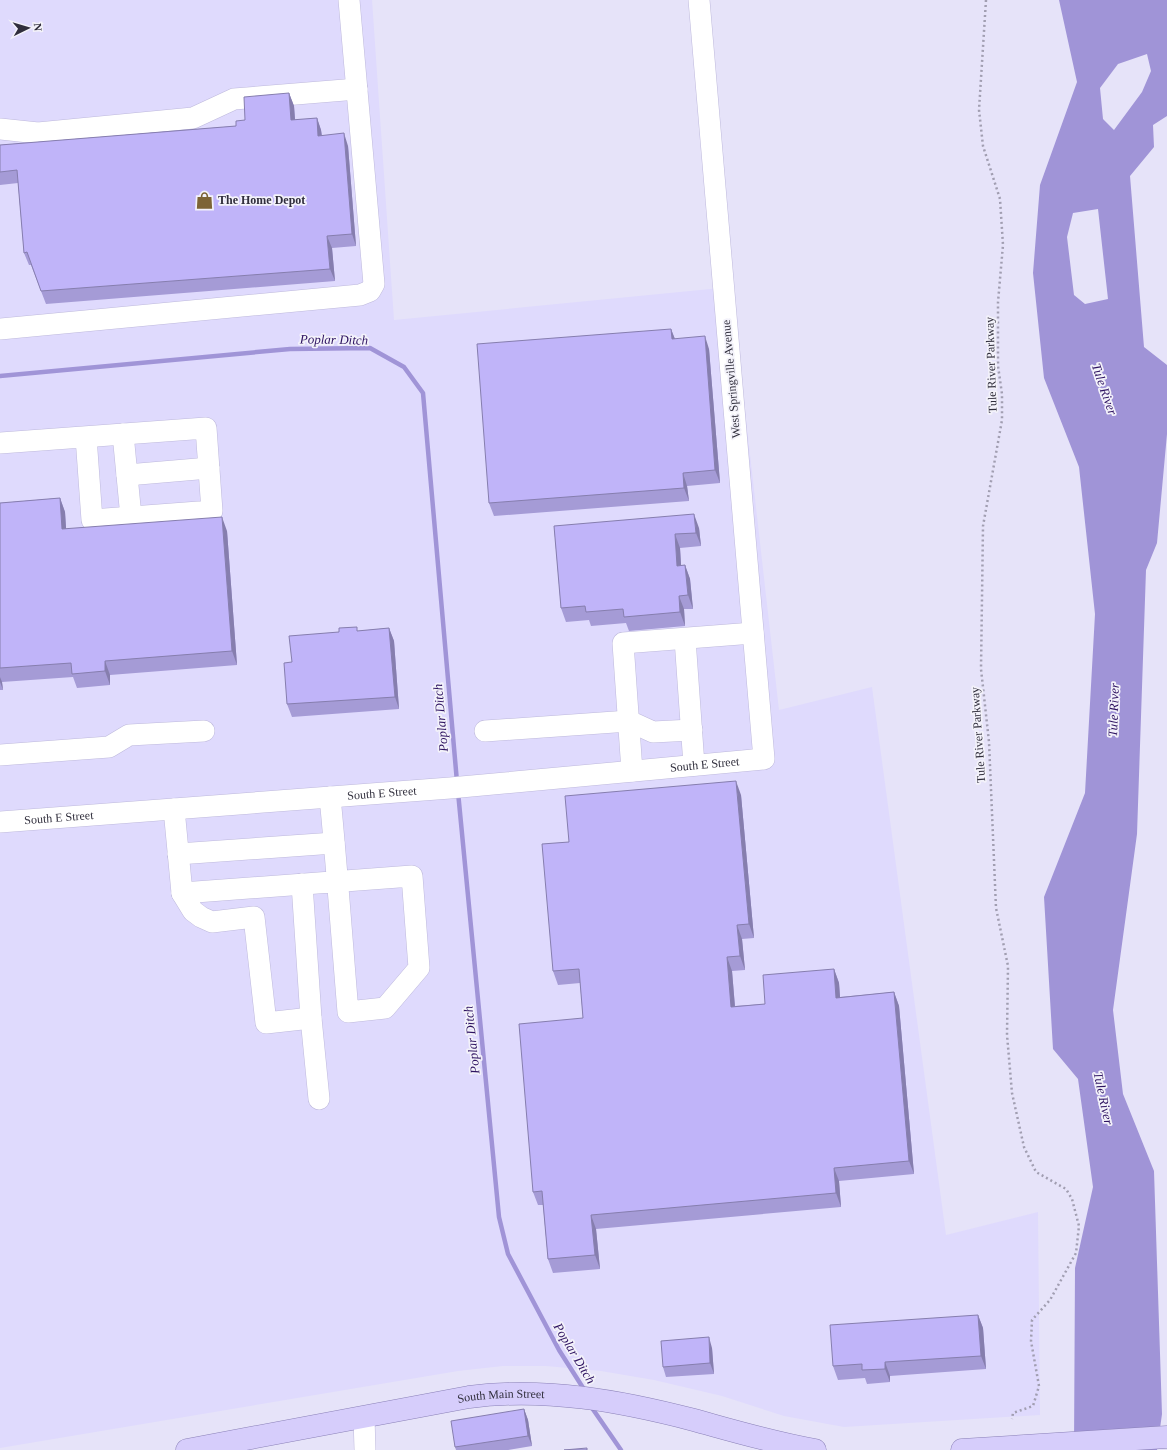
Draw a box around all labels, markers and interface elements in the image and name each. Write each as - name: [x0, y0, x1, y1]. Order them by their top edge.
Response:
- north arrow: [8, 8, 48, 48]
- text: N: [32, 23, 44, 32]
- shop icon: The Home Depot: [195, 190, 215, 210]
- place label: The Home Depot: [218, 193, 305, 207]
- street label: Tule River Parkway: [982, 317, 1000, 413]
- street label: West Springville Avenue: [719, 319, 743, 439]
- water label: Poplar Ditch: [299, 331, 368, 348]
- water label: Tule River: [1089, 361, 1121, 418]
- water label: Tule River: [1105, 682, 1122, 737]
- water label: Poplar Ditch: [430, 683, 451, 754]
- street label: Tule River Parkway: [968, 687, 988, 783]
- street label: South E Street: [669, 754, 740, 775]
- street label: South E Street: [347, 784, 418, 803]
- street label: South E Street: [24, 808, 95, 827]
- water label: Poplar Ditch: [460, 1005, 483, 1076]
- water label: Tule River: [1091, 1070, 1117, 1127]
- water label: Poplar Ditch: [550, 1319, 599, 1386]
- street label: South Main Street: [456, 1387, 546, 1406]

